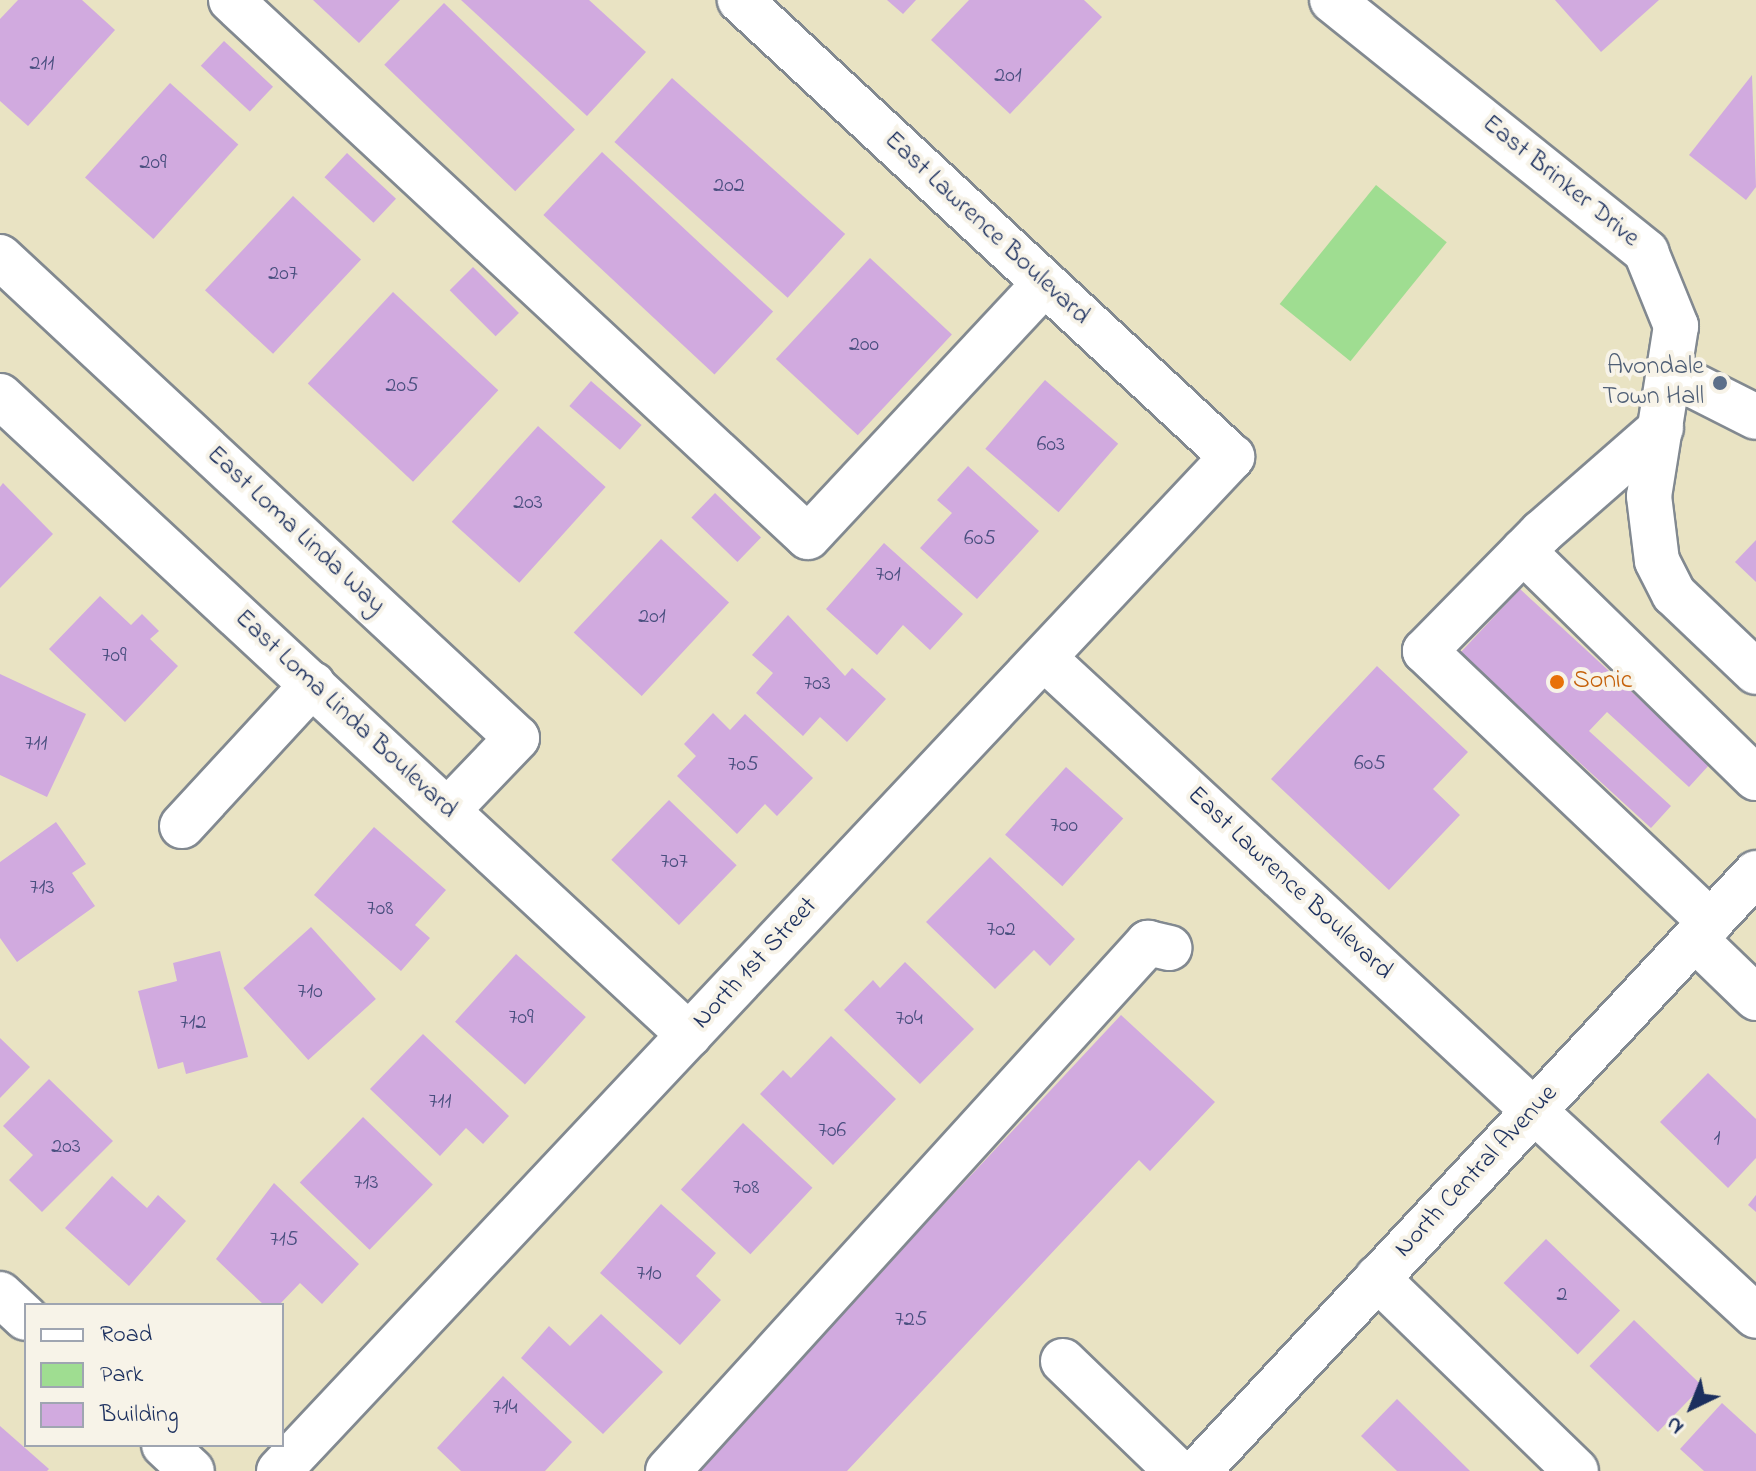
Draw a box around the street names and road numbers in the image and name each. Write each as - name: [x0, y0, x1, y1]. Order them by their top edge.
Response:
- street label: East Brinker Drive: [1475, 109, 1645, 255]
- street label: East Lawrence Boulevard: [877, 126, 1095, 332]
- street label: East Loma Linda Way: [199, 440, 391, 622]
- street label: East Loma Linda Boulevard: [227, 604, 463, 826]
- street label: East Lawrence Boulevard: [1180, 781, 1398, 987]
- street label: North 1st Street: [687, 892, 825, 1036]
- street label: North Central Avenue: [1389, 1079, 1565, 1265]

